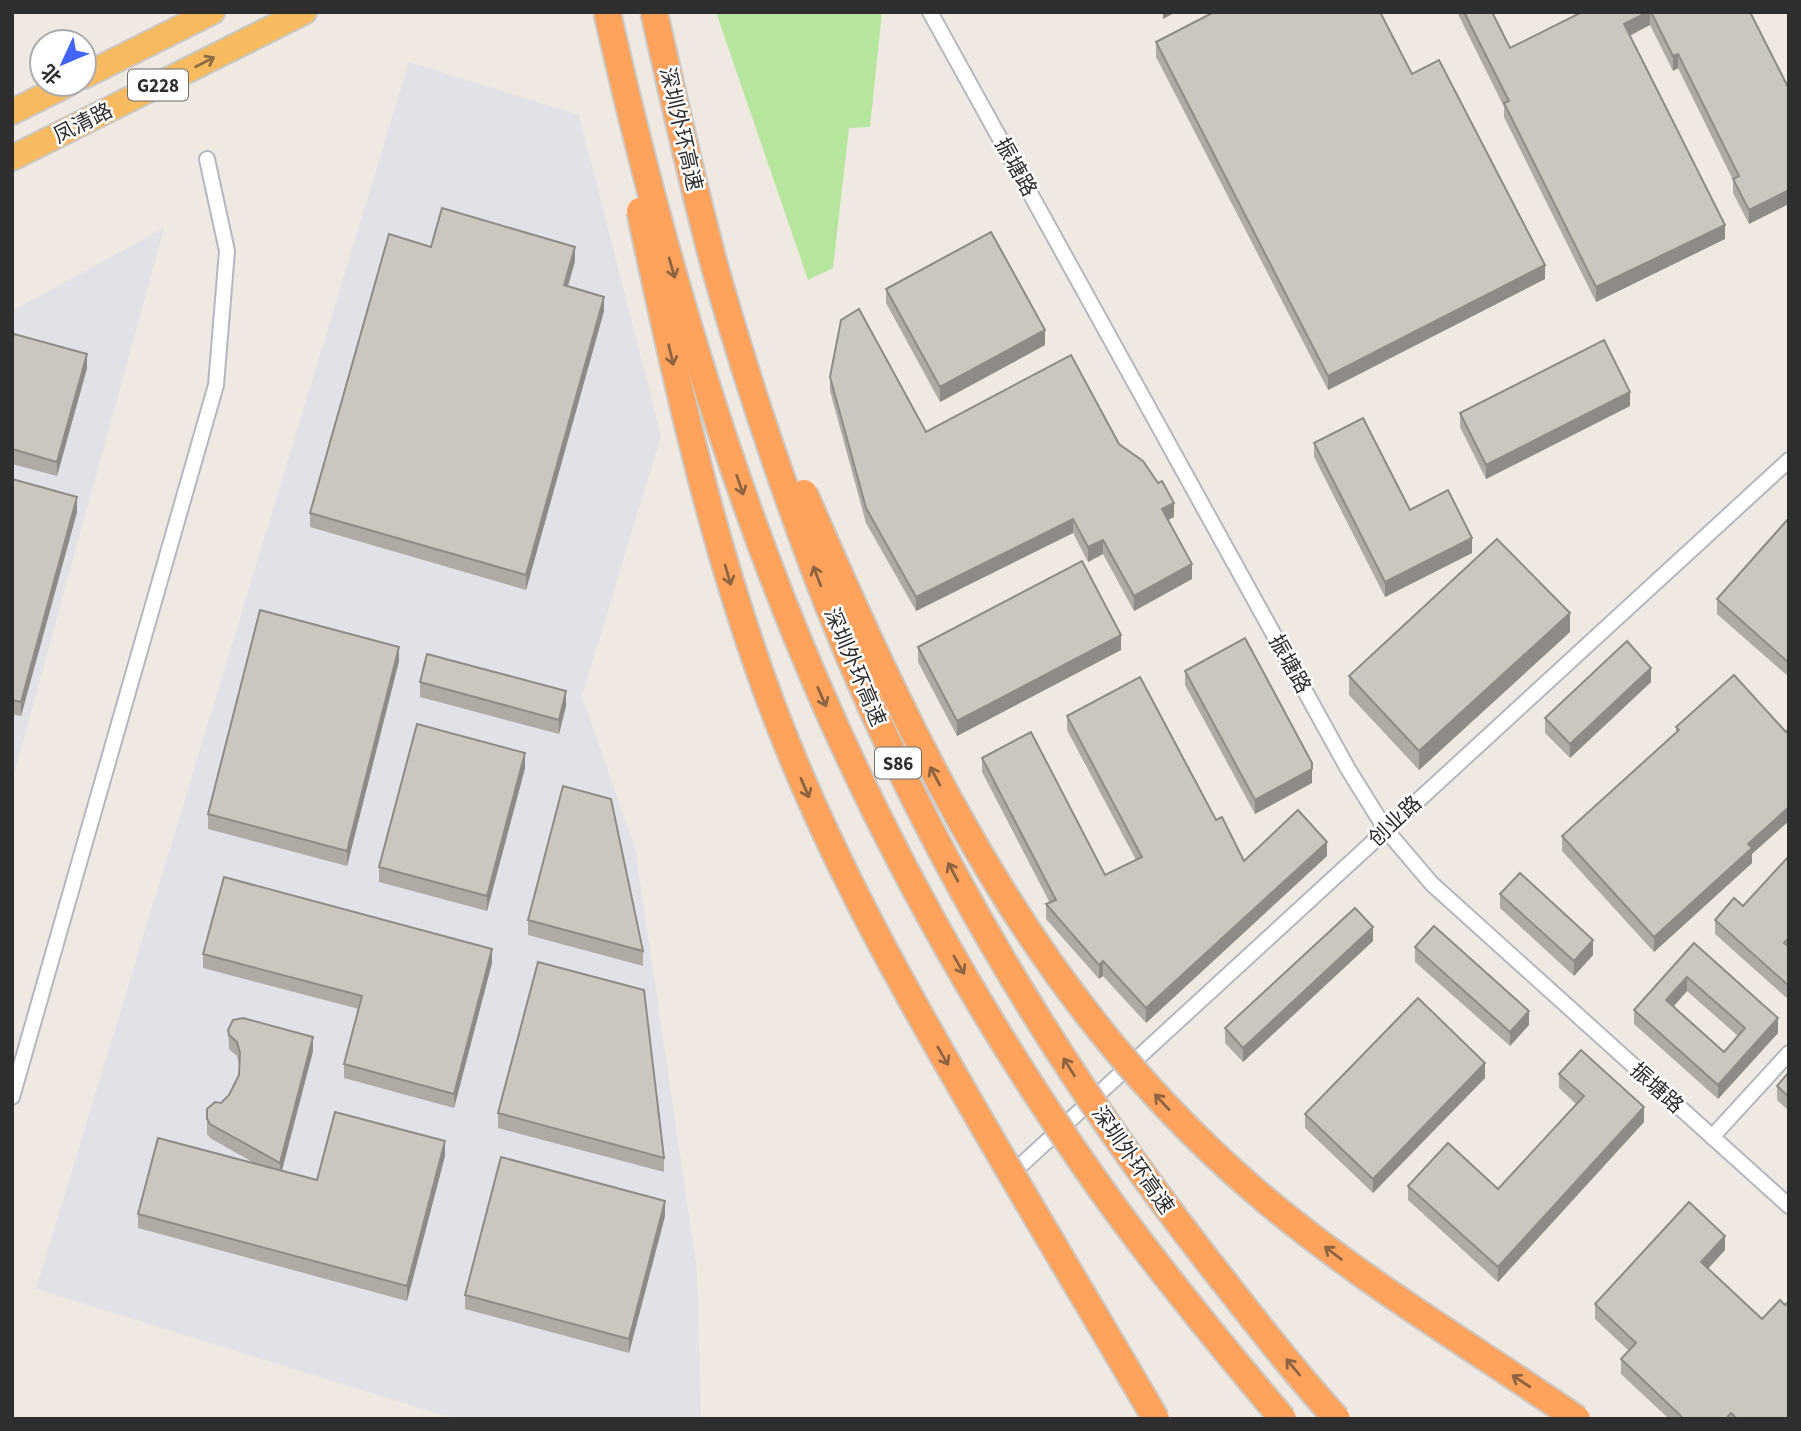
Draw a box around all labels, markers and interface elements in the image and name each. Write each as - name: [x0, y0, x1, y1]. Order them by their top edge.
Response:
- north arrow: [28, 28, 98, 98]
- one-way arrow: [194, 54, 215, 68]
- text: 北: [36, 58, 68, 90]
- street label: 深圳外环高速: [652, 64, 710, 194]
- road number: G228: [128, 69, 188, 100]
- street label: 凤清路: [48, 95, 118, 151]
- street label: 振塘路: [988, 132, 1044, 202]
- one-way arrow: [667, 257, 680, 279]
- one-way arrow: [665, 343, 678, 365]
- one-way arrow: [735, 474, 747, 496]
- one-way arrow: [722, 563, 735, 585]
- one-way arrow: [809, 566, 822, 587]
- street label: 深圳外环高速: [817, 603, 893, 731]
- street label: 振塘路: [1262, 629, 1318, 699]
- one-way arrow: [816, 686, 829, 708]
- road number: S86: [875, 748, 921, 778]
- one-way arrow: [928, 766, 942, 786]
- one-way arrow: [800, 777, 813, 799]
- street label: 创业路: [1362, 789, 1428, 853]
- one-way arrow: [946, 862, 960, 882]
- one-way arrow: [952, 955, 966, 975]
- one-way arrow: [936, 1045, 950, 1065]
- street label: 振塘路: [1624, 1056, 1690, 1120]
- one-way arrow: [1061, 1058, 1075, 1078]
- one-way arrow: [1154, 1094, 1171, 1111]
- street label: 深圳外环高速: [1085, 1100, 1181, 1220]
- one-way arrow: [1324, 1245, 1342, 1260]
- one-way arrow: [1285, 1358, 1301, 1376]
- one-way arrow: [1511, 1373, 1531, 1387]

